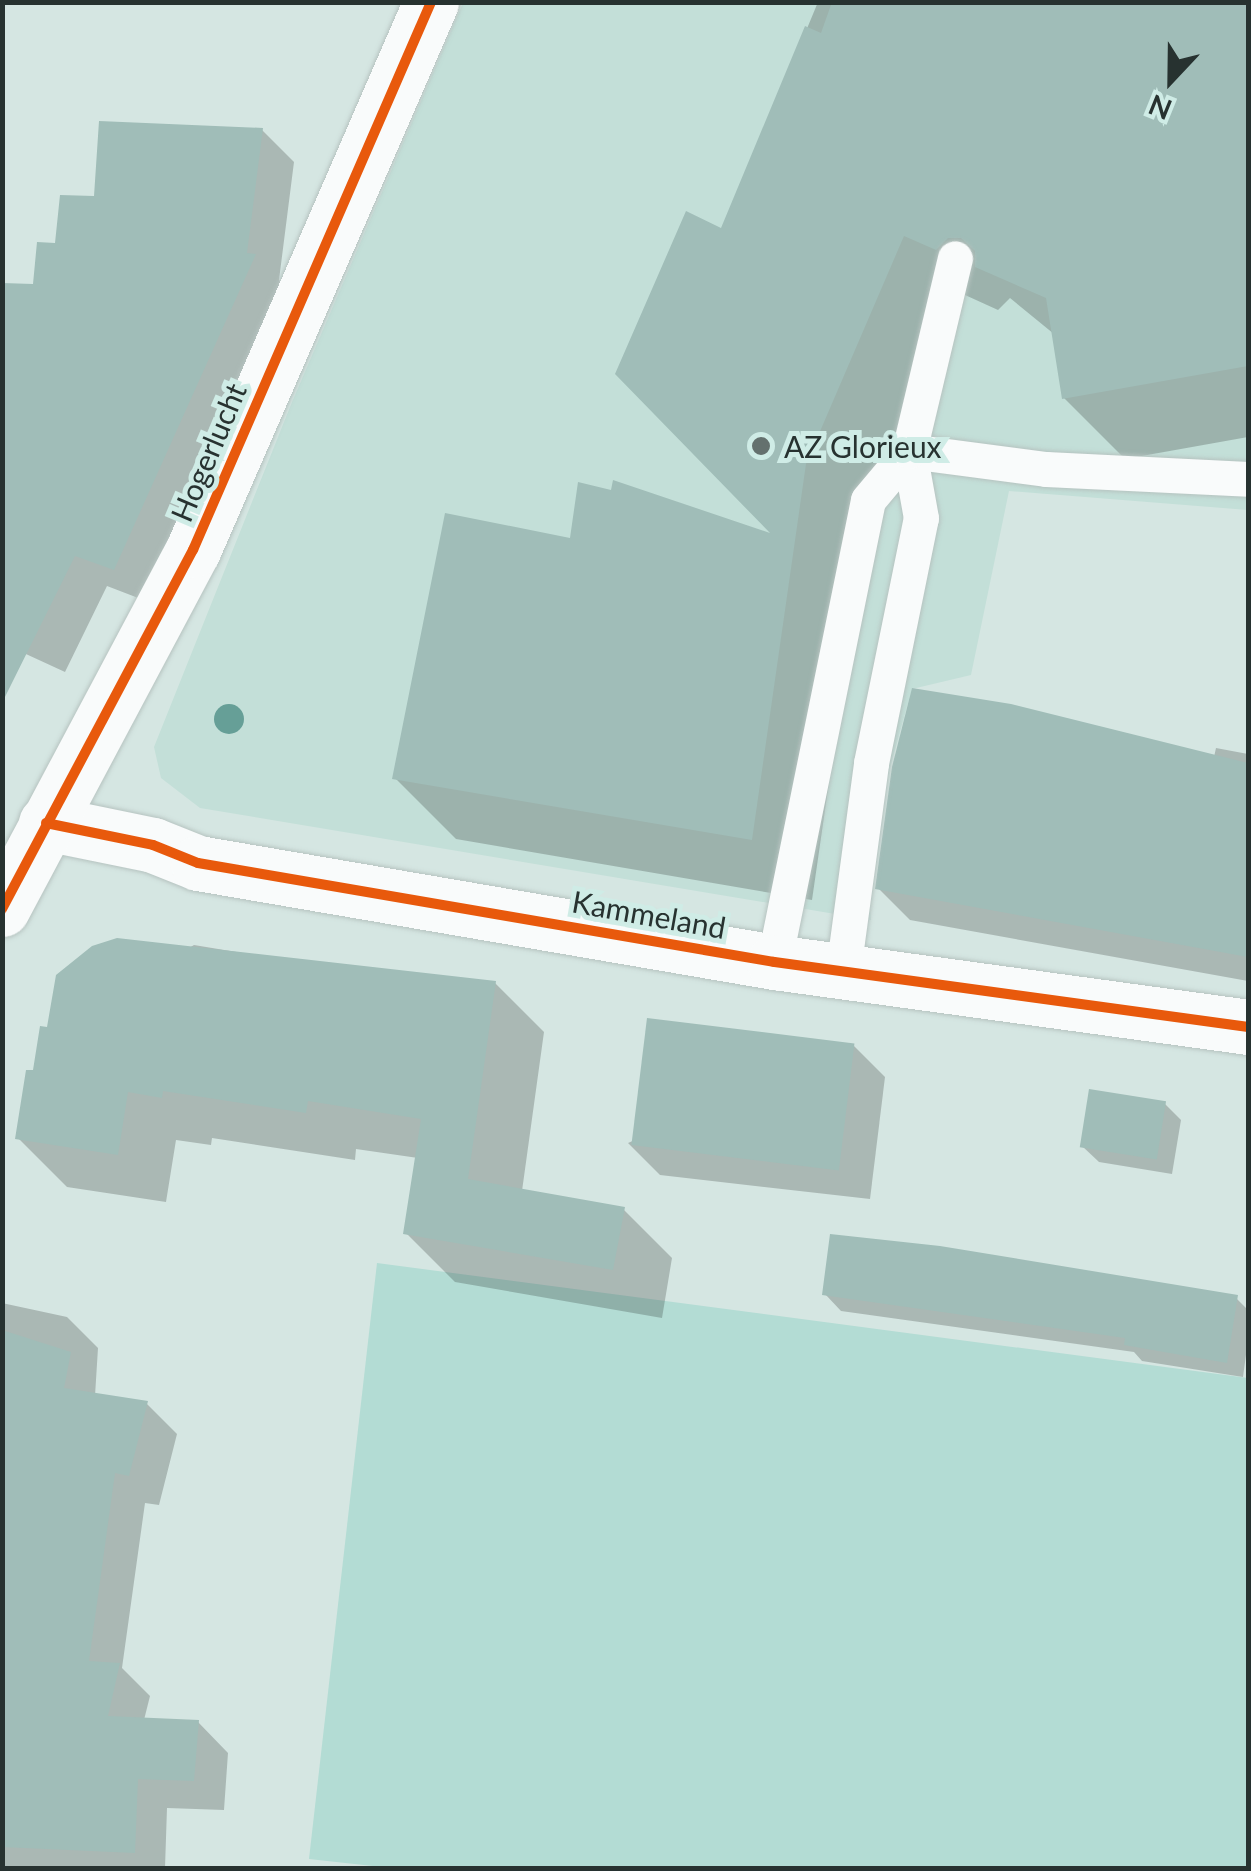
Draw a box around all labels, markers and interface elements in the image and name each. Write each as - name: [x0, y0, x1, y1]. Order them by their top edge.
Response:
- north arrow: [1121, 30, 1221, 130]
- text: N: [1143, 88, 1176, 128]
- street label: Hogerlucht: [163, 377, 253, 527]
- place label: AZ Glorieux: [784, 428, 942, 464]
- marker: AZ Glorieux: [748, 433, 774, 459]
- street label: Kammeland: [569, 883, 729, 945]

